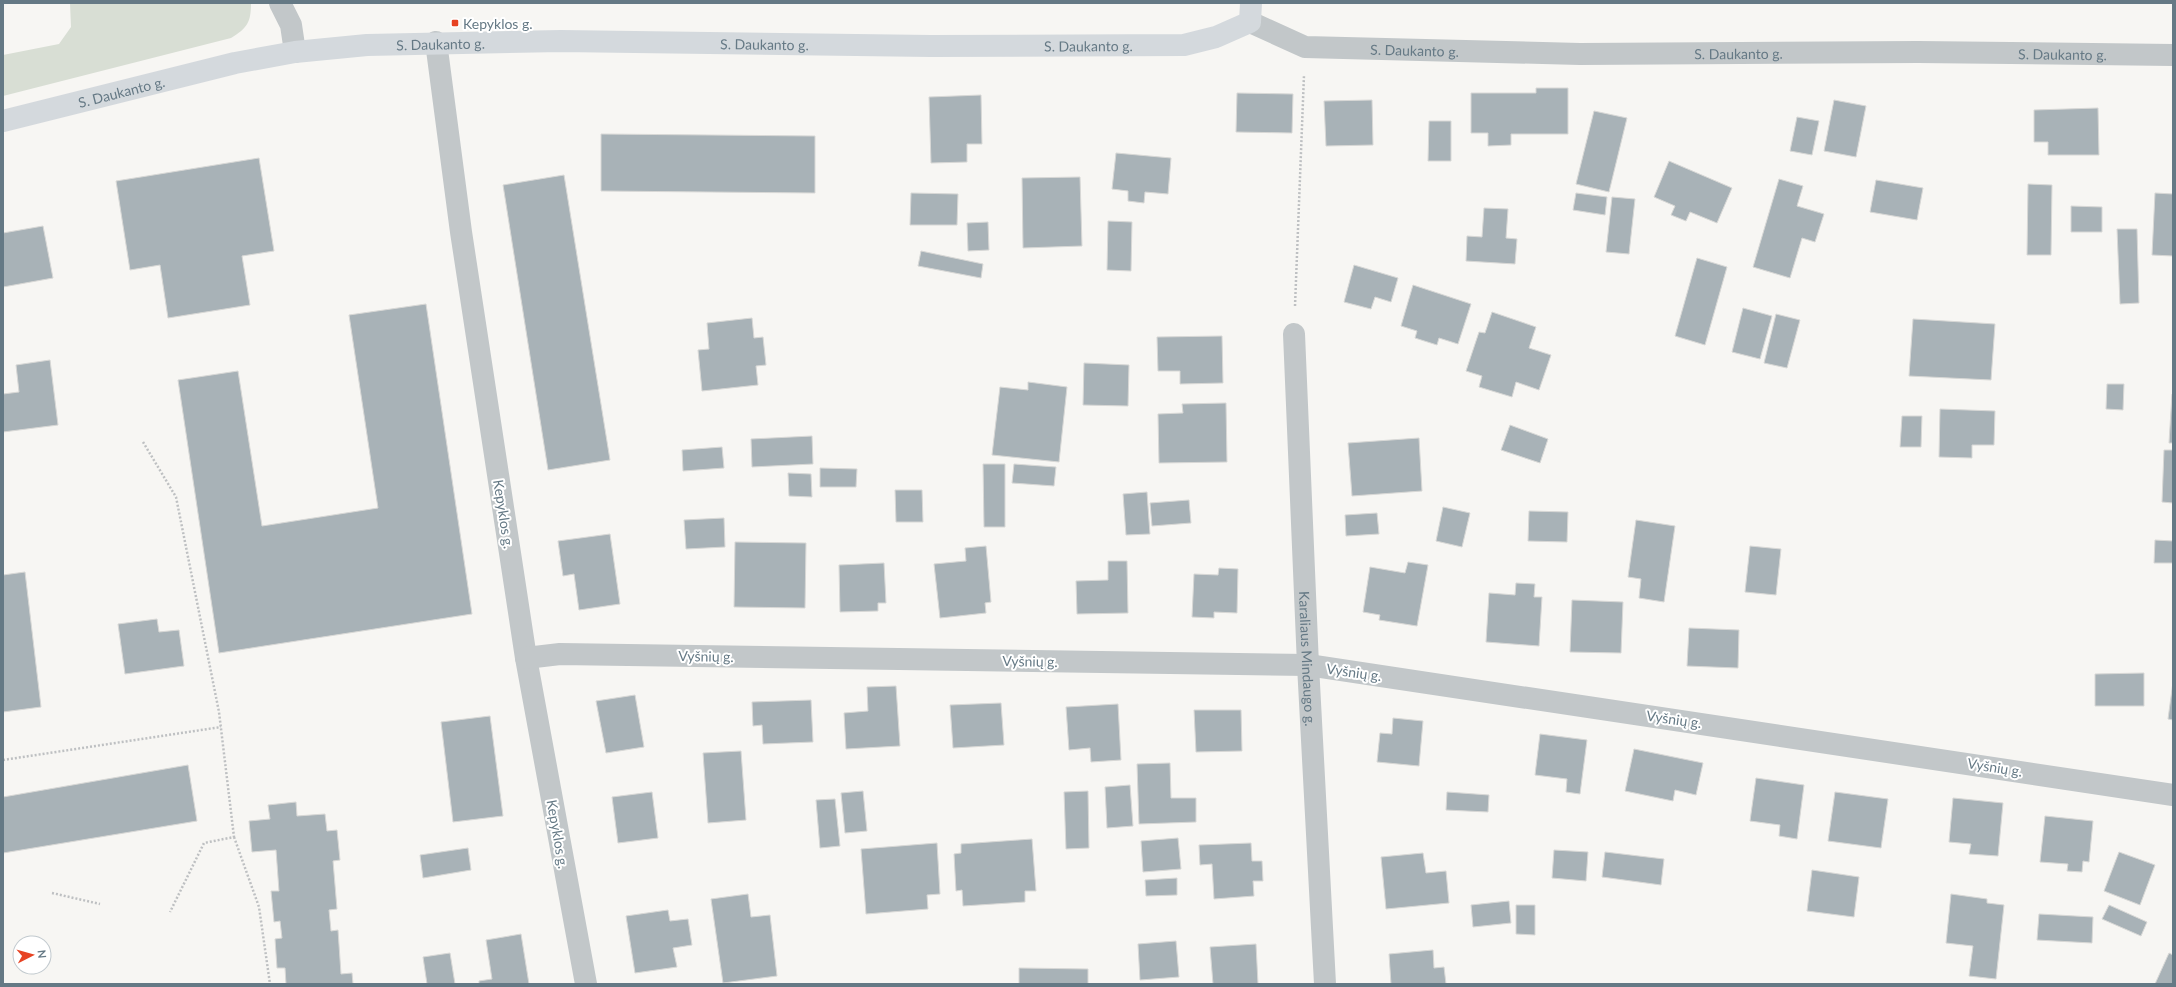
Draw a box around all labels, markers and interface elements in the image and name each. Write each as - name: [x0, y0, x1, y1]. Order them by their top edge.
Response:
- place label: Kepyklos g.: [463, 15, 533, 32]
- marker: Kepyklos g.: [450, 18, 460, 28]
- street label: S. Daukanto g.: [396, 34, 485, 53]
- street label: S. Daukanto g.: [720, 35, 809, 53]
- street label: S. Daukanto g.: [1044, 37, 1133, 54]
- street label: S. Daukanto g.: [1370, 40, 1459, 59]
- street label: S. Daukanto g.: [1694, 44, 1783, 62]
- street label: S. Daukanto g.: [2018, 45, 2107, 63]
- street label: S. Daukanto g.: [76, 72, 166, 110]
- street label: Kepyklos g.: [490, 478, 518, 550]
- street label: Karaliaus Mindaugo g.: [1296, 591, 1320, 727]
- street label: Vyšnių g.: [678, 647, 734, 665]
- street label: Vyšnių g.: [1002, 652, 1058, 670]
- street label: Vyšnių g.: [1325, 660, 1383, 684]
- street label: Vyšnių g.: [1645, 707, 1703, 731]
- street label: Vyšnių g.: [1966, 754, 2024, 780]
- street label: Kepyklos g.: [544, 798, 572, 870]
- north arrow: [12, 935, 52, 975]
- text: N: [36, 949, 49, 959]

